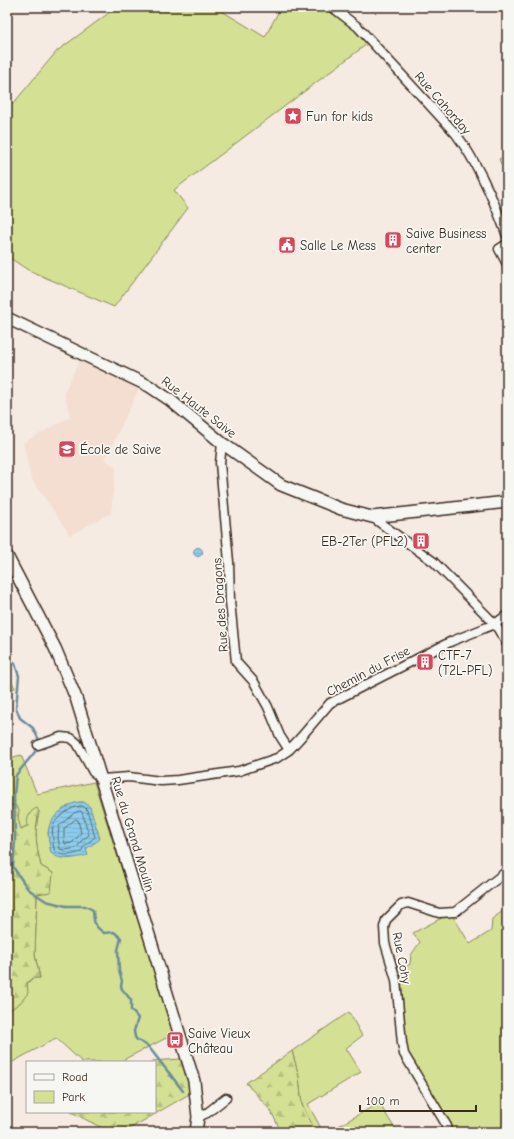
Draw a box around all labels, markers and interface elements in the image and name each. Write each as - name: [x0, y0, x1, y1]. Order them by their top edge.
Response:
- street label: Rue Cahorday: [412, 69, 474, 137]
- place icon: Fun for kids: [283, 106, 303, 126]
- place label: Fun for kids: [306, 109, 373, 124]
- place label: Saive Business center: [406, 226, 486, 256]
- building icon: Saive Business center: [383, 230, 403, 250]
- public building icon: Salle Le Mess: [277, 235, 297, 255]
- place label: Salle Le Mess: [300, 238, 376, 253]
- street label: Rue Haute Saive: [159, 373, 240, 441]
- school or university icon: École de Saive: [57, 439, 77, 459]
- place label: École de Saive: [80, 441, 161, 457]
- building icon: EB-2Ter (PFL2): [411, 531, 431, 551]
- place label: EB-2Ter (PFL2): [321, 534, 408, 549]
- street label: Rue des Dragons: [209, 557, 231, 653]
- street label: Chemin du Frise: [324, 643, 413, 699]
- place label: CTF-7 (T2L-PFL): [438, 648, 493, 678]
- building icon: CTF-7 (T2L-PFL): [415, 652, 435, 672]
- street label: Rue du Grand Moulin: [108, 774, 158, 894]
- street label: Rue Cohy: [390, 931, 414, 986]
- place label: Saive Vieux Château: [188, 1026, 251, 1056]
- bus stop icon: Saive Vieux Château: [165, 1030, 185, 1050]
- legend: [26, 1061, 156, 1113]
- text: Road: [62, 1070, 88, 1084]
- scale bar: [360, 1087, 476, 1113]
- text: Park: [62, 1090, 85, 1104]
- text: 100 m: [366, 1094, 399, 1108]

